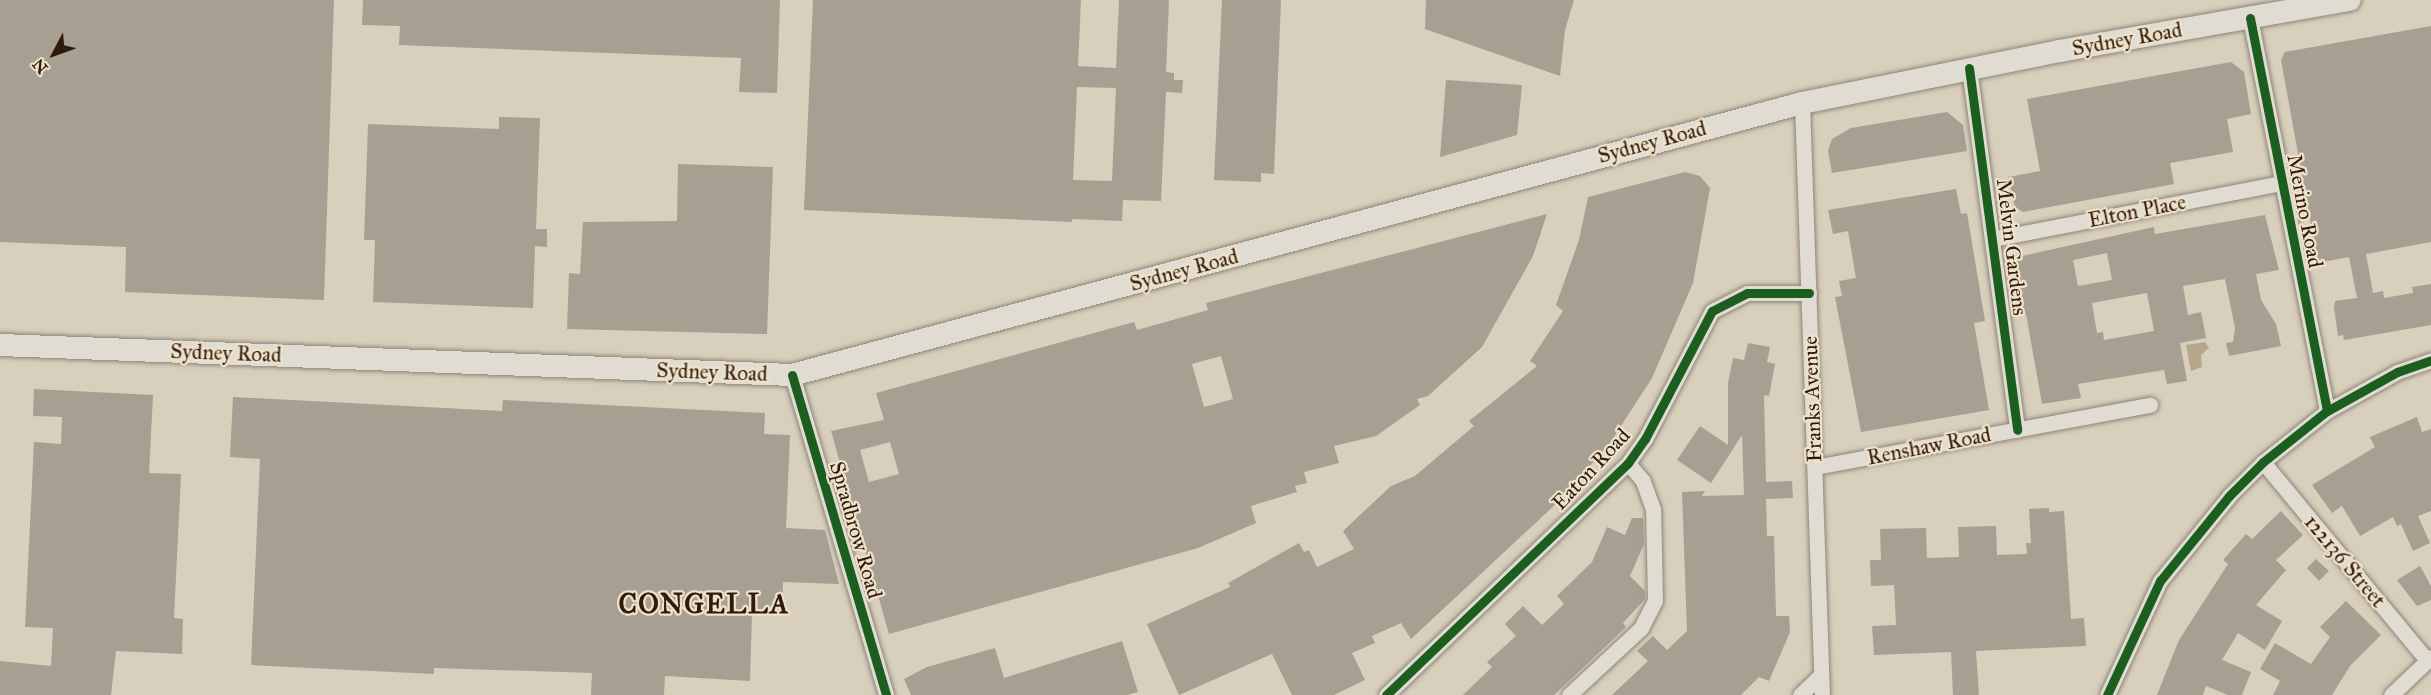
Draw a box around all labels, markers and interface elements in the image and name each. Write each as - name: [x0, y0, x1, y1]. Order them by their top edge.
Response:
- street label: Sydney Road: [2070, 17, 2184, 61]
- north arrow: [24, 24, 84, 84]
- text: N: [28, 55, 52, 77]
- street label: Sydney Road: [1595, 115, 1709, 169]
- street label: Merino Road: [2282, 152, 2328, 270]
- street label: Melvin Gardens: [1991, 177, 2033, 317]
- street label: Elton Place: [2086, 189, 2188, 233]
- street label: Sydney Road: [1127, 243, 1241, 297]
- street label: Franks Avenue: [1797, 335, 1827, 463]
- street label: Sydney Road: [170, 338, 282, 368]
- street label: Sydney Road: [656, 357, 768, 387]
- street label: Renshaw Road: [1865, 422, 1993, 470]
- street label: Eaton Road: [1547, 423, 1635, 515]
- street label: Spradbrow Road: [824, 459, 888, 601]
- street label: 122136 Street: [2299, 510, 2391, 612]
- district label: CONGELLA: [618, 588, 790, 620]

